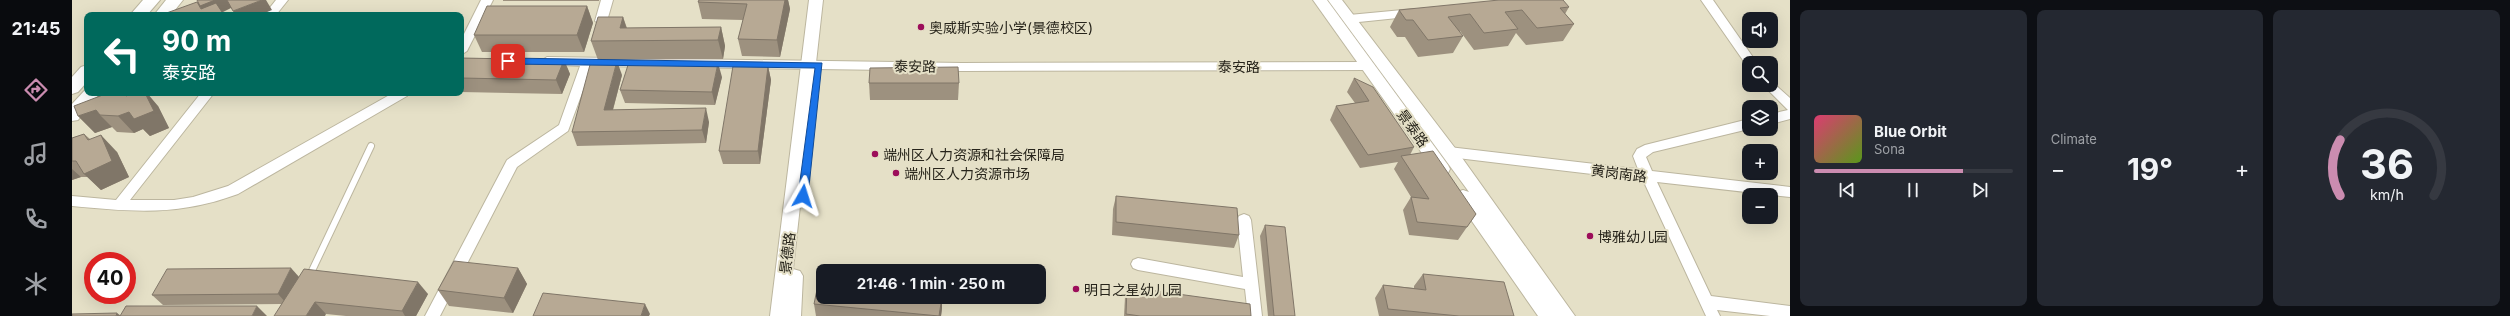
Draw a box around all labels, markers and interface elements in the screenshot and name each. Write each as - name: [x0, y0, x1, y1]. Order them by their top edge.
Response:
- map controls: [1742, 12, 1778, 224]
- button: sound: [1742, 12, 1778, 48]
- text: 21:45: [12, 18, 60, 39]
- place label: 奥威斯实验小学(景德校区): [929, 19, 1093, 36]
- marker: 奥威斯实验小学(景德校区): [916, 22, 926, 32]
- text: 90 m: [162, 24, 231, 58]
- icon: left: [96, 28, 148, 80]
- pin: [491, 44, 525, 78]
- icon: arrive: [497, 50, 519, 72]
- button: search: [1742, 56, 1778, 92]
- street label: 泰安路: [894, 57, 936, 75]
- street label: 泰安路: [1218, 58, 1260, 75]
- text: 泰安路: [162, 62, 216, 83]
- icon: directions: [22, 76, 50, 104]
- button: layers: [1742, 100, 1778, 136]
- street label: 景泰路: [1394, 106, 1432, 150]
- text: Blue Orbit: [1874, 122, 1947, 141]
- text: Climate: [2051, 131, 2097, 147]
- text: 36: [2360, 139, 2414, 189]
- icon: music: [22, 140, 50, 168]
- text: Sona: [1874, 141, 1905, 157]
- button: +: [1742, 144, 1778, 180]
- place label: 端州区人力资源和社会保障局: [883, 146, 1065, 163]
- marker: 端州区人力资源和社会保障局: [870, 149, 880, 159]
- text: 19°: [2127, 151, 2173, 187]
- text: −: [2051, 156, 2065, 182]
- text: +: [2235, 156, 2249, 182]
- street label: 黄岗南路: [1590, 161, 1648, 185]
- place label: 端州区人力资源市场: [904, 165, 1030, 182]
- marker: 端州区人力资源市场: [891, 168, 901, 178]
- position arrow: [782, 175, 824, 217]
- icon: previous: [1836, 179, 1858, 201]
- icon: pause: [1902, 179, 1924, 201]
- icon: next: [1969, 179, 1991, 201]
- text: km/h: [2370, 186, 2404, 203]
- button: −: [1742, 188, 1778, 224]
- icon: phone: [22, 205, 50, 233]
- place label: 博雅幼儿园: [1598, 228, 1668, 245]
- street label: 景德路: [776, 231, 798, 275]
- marker: 博雅幼儿园: [1585, 231, 1595, 241]
- speed limit sign: 40: [84, 252, 136, 304]
- icon: climate: [22, 270, 50, 298]
- text: 21:46 · 1 min · 250 m: [857, 274, 1005, 293]
- place label: 明日之星幼儿园: [1084, 281, 1182, 298]
- marker: 明日之星幼儿园: [1071, 284, 1081, 294]

